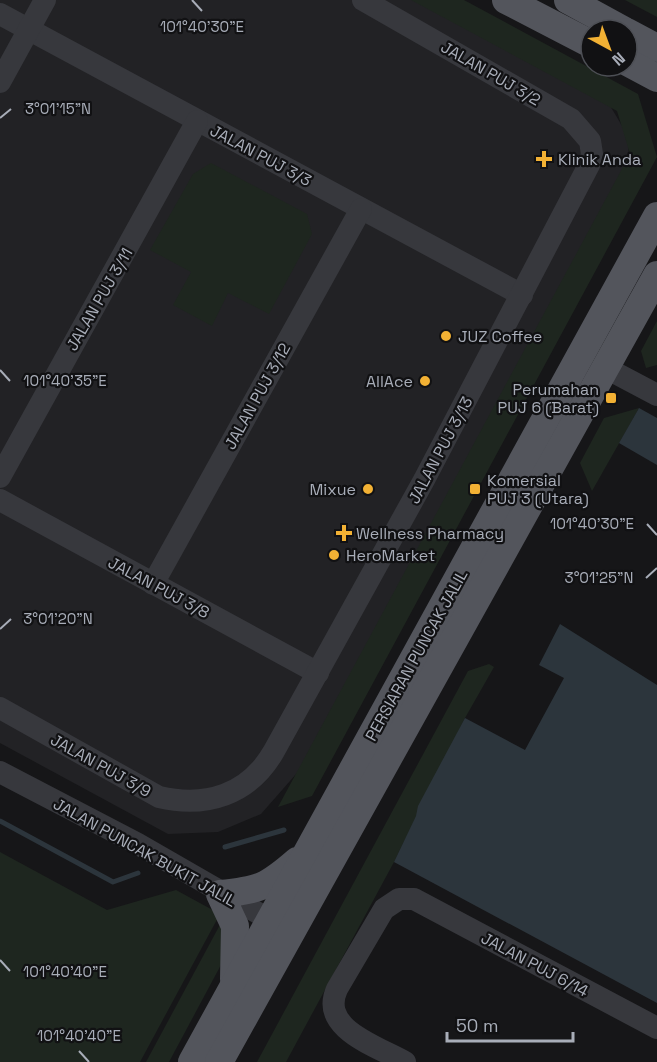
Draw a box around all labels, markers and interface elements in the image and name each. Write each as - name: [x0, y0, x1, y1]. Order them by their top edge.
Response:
- text: 101°40'30"E: [160, 17, 244, 36]
- north arrow: [579, 18, 639, 78]
- street label: JALAN PUJ 3/2: [437, 36, 544, 110]
- text: N: [608, 47, 629, 70]
- text: 3°01'15"N: [25, 99, 91, 118]
- street label: JALAN PUJ 3/3: [206, 120, 315, 191]
- place label: Klinik Anda: [558, 149, 641, 170]
- marker: Klinik Anda: [535, 150, 553, 168]
- street label: JALAN PUJ 3/11: [61, 244, 137, 355]
- place label: JUZ Coffee: [458, 326, 542, 347]
- marker: JUZ Coffee: [439, 329, 453, 343]
- street label: JALAN PUJ 3/12: [220, 339, 295, 453]
- text: 101°40'35"E: [23, 371, 107, 390]
- place label: AllAce: [366, 371, 413, 392]
- marker: AllAce: [418, 374, 432, 388]
- place label: Perumahan PUJ 6 (Barat): [498, 379, 599, 418]
- marker: Perumahan PUJ 6 (Barat): [604, 391, 618, 405]
- street label: JALAN PUJ 3/13: [403, 393, 478, 507]
- place label: Komersial PUJ 3 (Utara): [487, 470, 589, 509]
- place label: Mixue: [309, 479, 356, 500]
- marker: Mixue: [361, 482, 375, 496]
- marker: Komersial PUJ 3 (Utara): [468, 482, 482, 496]
- text: 101°40'30"E: [550, 514, 634, 533]
- place label: Wellness Pharmacy: [356, 523, 504, 544]
- marker: Wellness Pharmacy: [337, 526, 351, 540]
- place label: HeroMarket: [346, 545, 435, 566]
- marker: HeroMarket: [327, 548, 341, 562]
- street label: JALAN PUJ 3/8: [104, 552, 213, 623]
- street label: PERSIARAN PUNCAK JALIL: [360, 566, 473, 745]
- text: 3°01'25"N: [565, 568, 633, 587]
- text: 3°01'20"N: [23, 609, 93, 628]
- street label: JALAN PUJ 3/9: [47, 729, 155, 802]
- street label: JALAN PUNCAK BUKIT JALIL: [50, 793, 240, 912]
- street label: JALAN PUJ 6/14: [477, 927, 592, 1002]
- text: 101°40'40"E: [23, 962, 107, 981]
- scale bar: [447, 1005, 573, 1043]
- text: 50 m: [456, 1014, 498, 1037]
- text: 101°40'40"E: [37, 1026, 121, 1045]

